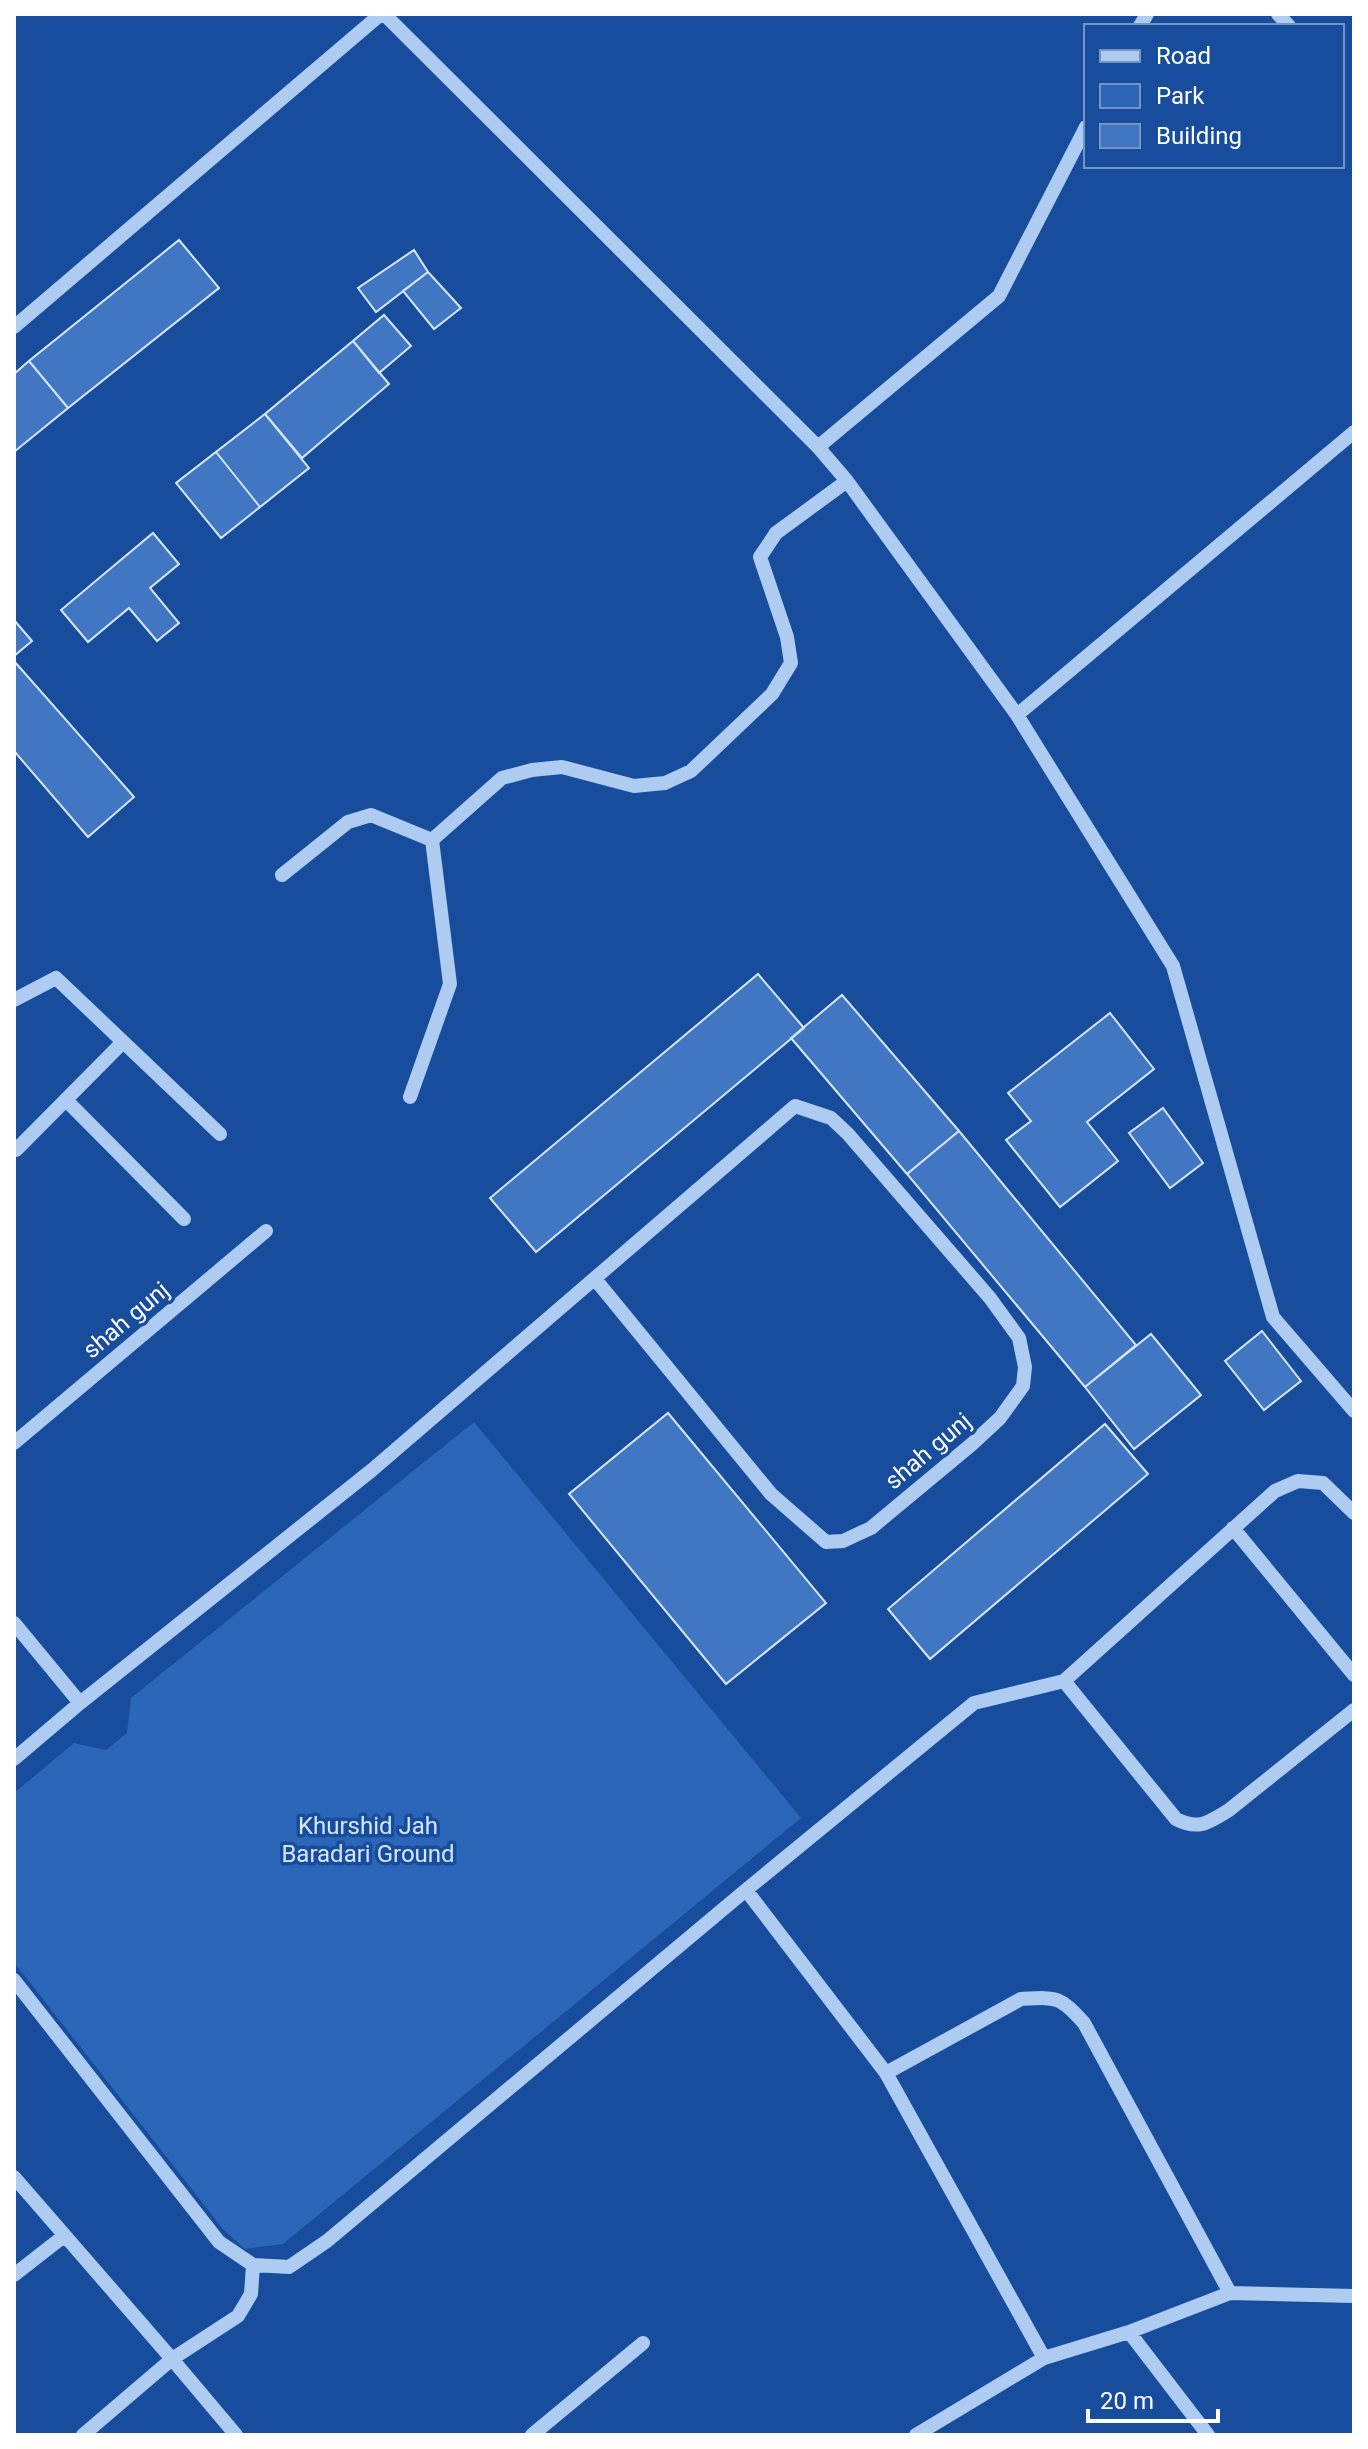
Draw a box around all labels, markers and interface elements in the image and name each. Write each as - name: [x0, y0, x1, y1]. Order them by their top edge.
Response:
- legend: [1084, 24, 1344, 168]
- text: Road: [1156, 42, 1211, 70]
- text: Park: [1156, 82, 1205, 110]
- text: Building: [1156, 122, 1242, 150]
- street label: shah gunj: [77, 1276, 175, 1364]
- street label: shah gunj: [879, 1407, 977, 1495]
- park label: Khurshid Jah Baradari Ground: [281, 1812, 455, 1868]
- scale bar: [1088, 2373, 1218, 2423]
- text: 20 m: [1100, 2387, 1154, 2415]

